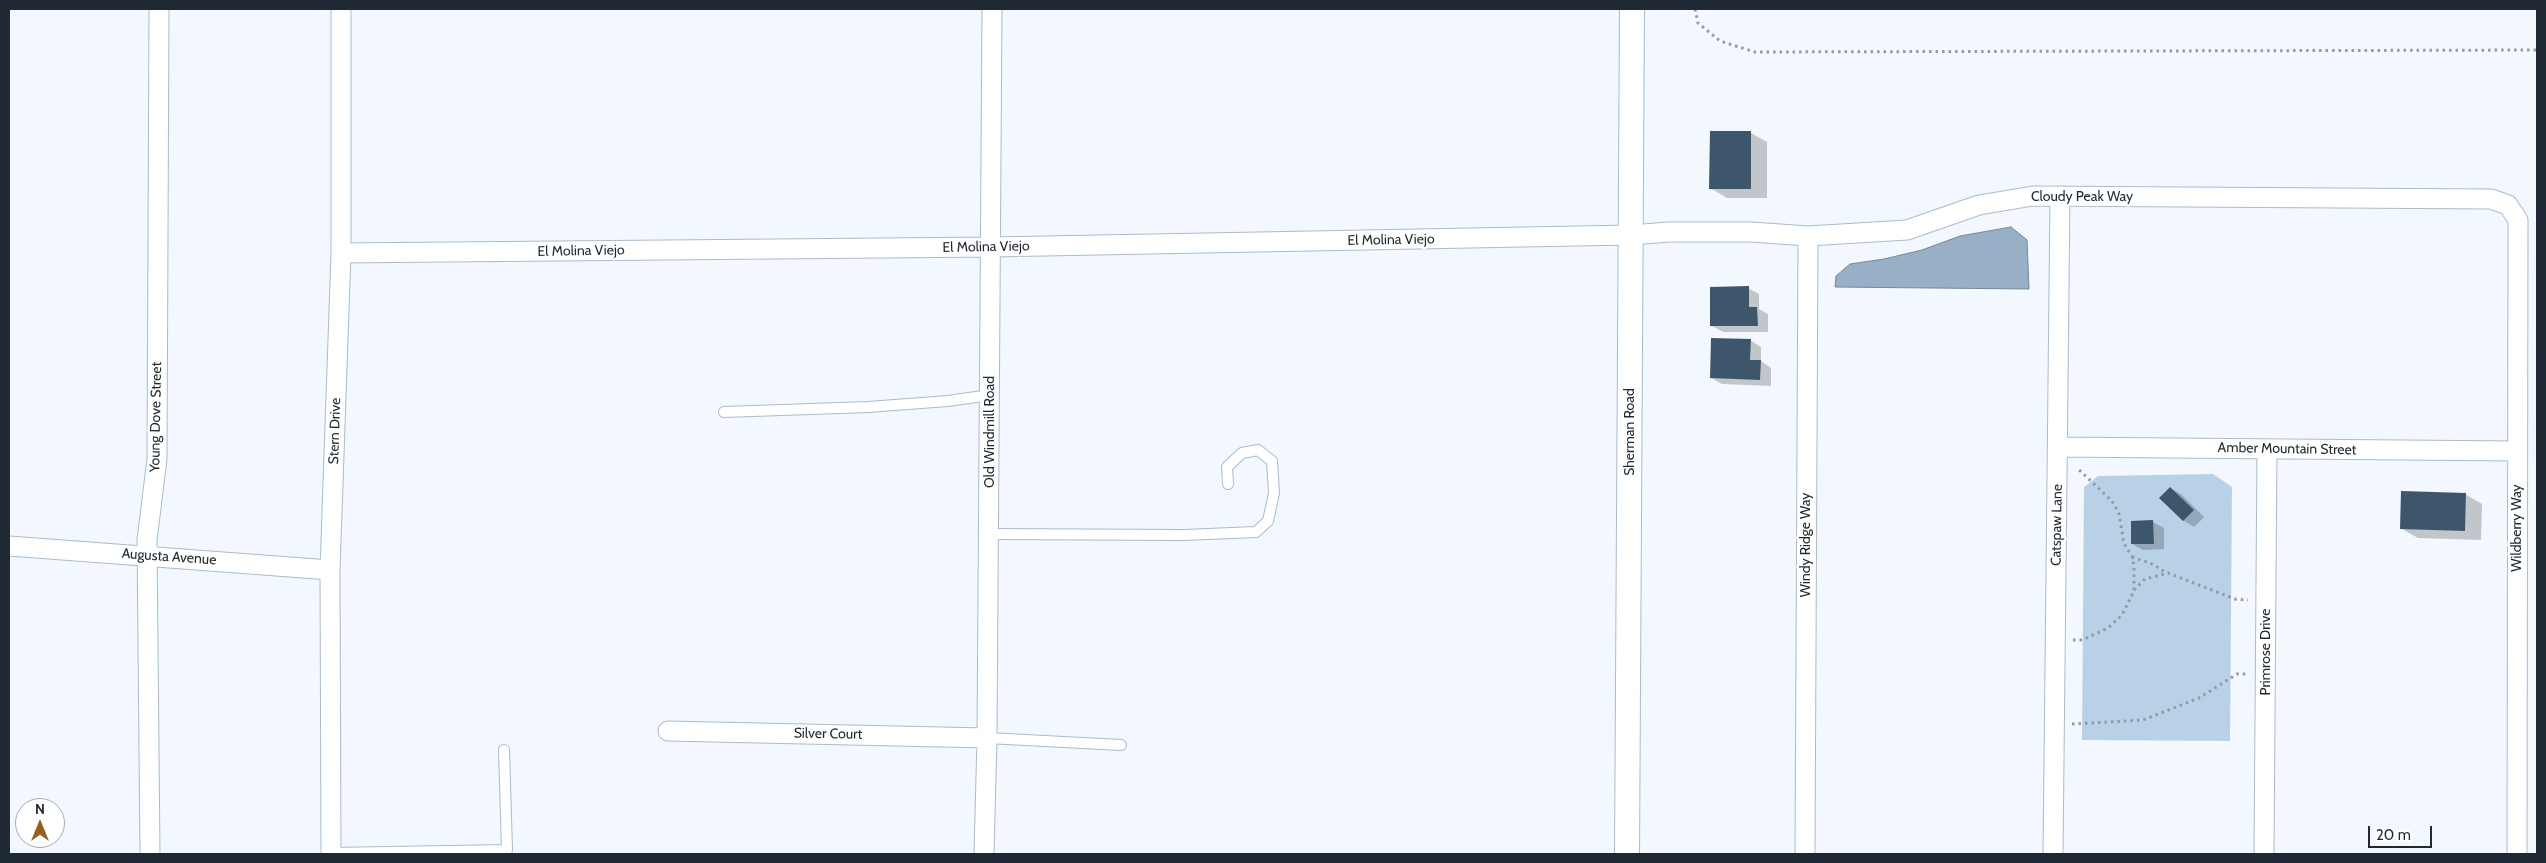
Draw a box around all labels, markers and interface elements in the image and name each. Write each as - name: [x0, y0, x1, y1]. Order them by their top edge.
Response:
- street label: Cloudy Peak Way: [2031, 189, 2133, 205]
- street label: El Molina Viejo: [1347, 231, 1435, 249]
- street label: El Molina Viejo: [942, 238, 1030, 256]
- street label: El Molina Viejo: [537, 242, 625, 260]
- street label: Young Dove Street: [147, 362, 165, 472]
- street label: Old Windmill Road: [982, 376, 998, 488]
- street label: Sherman Road: [1622, 388, 1638, 476]
- street label: Stern Drive: [325, 397, 345, 465]
- street label: Amber Mountain Street: [2218, 439, 2356, 459]
- street label: Catspaw Lane: [2048, 484, 2066, 566]
- street label: Wildberry Way: [2509, 484, 2525, 572]
- street label: Windy Ridge Way: [1798, 493, 1814, 597]
- street label: Augusta Avenue: [121, 545, 217, 569]
- street label: Primrose Drive: [2258, 608, 2274, 696]
- street label: Silver Court: [794, 725, 862, 743]
- north arrow: [15, 798, 65, 848]
- text: N: [35, 800, 45, 818]
- scale bar: [2371, 816, 2435, 848]
- text: 20 m: [2376, 826, 2411, 844]

